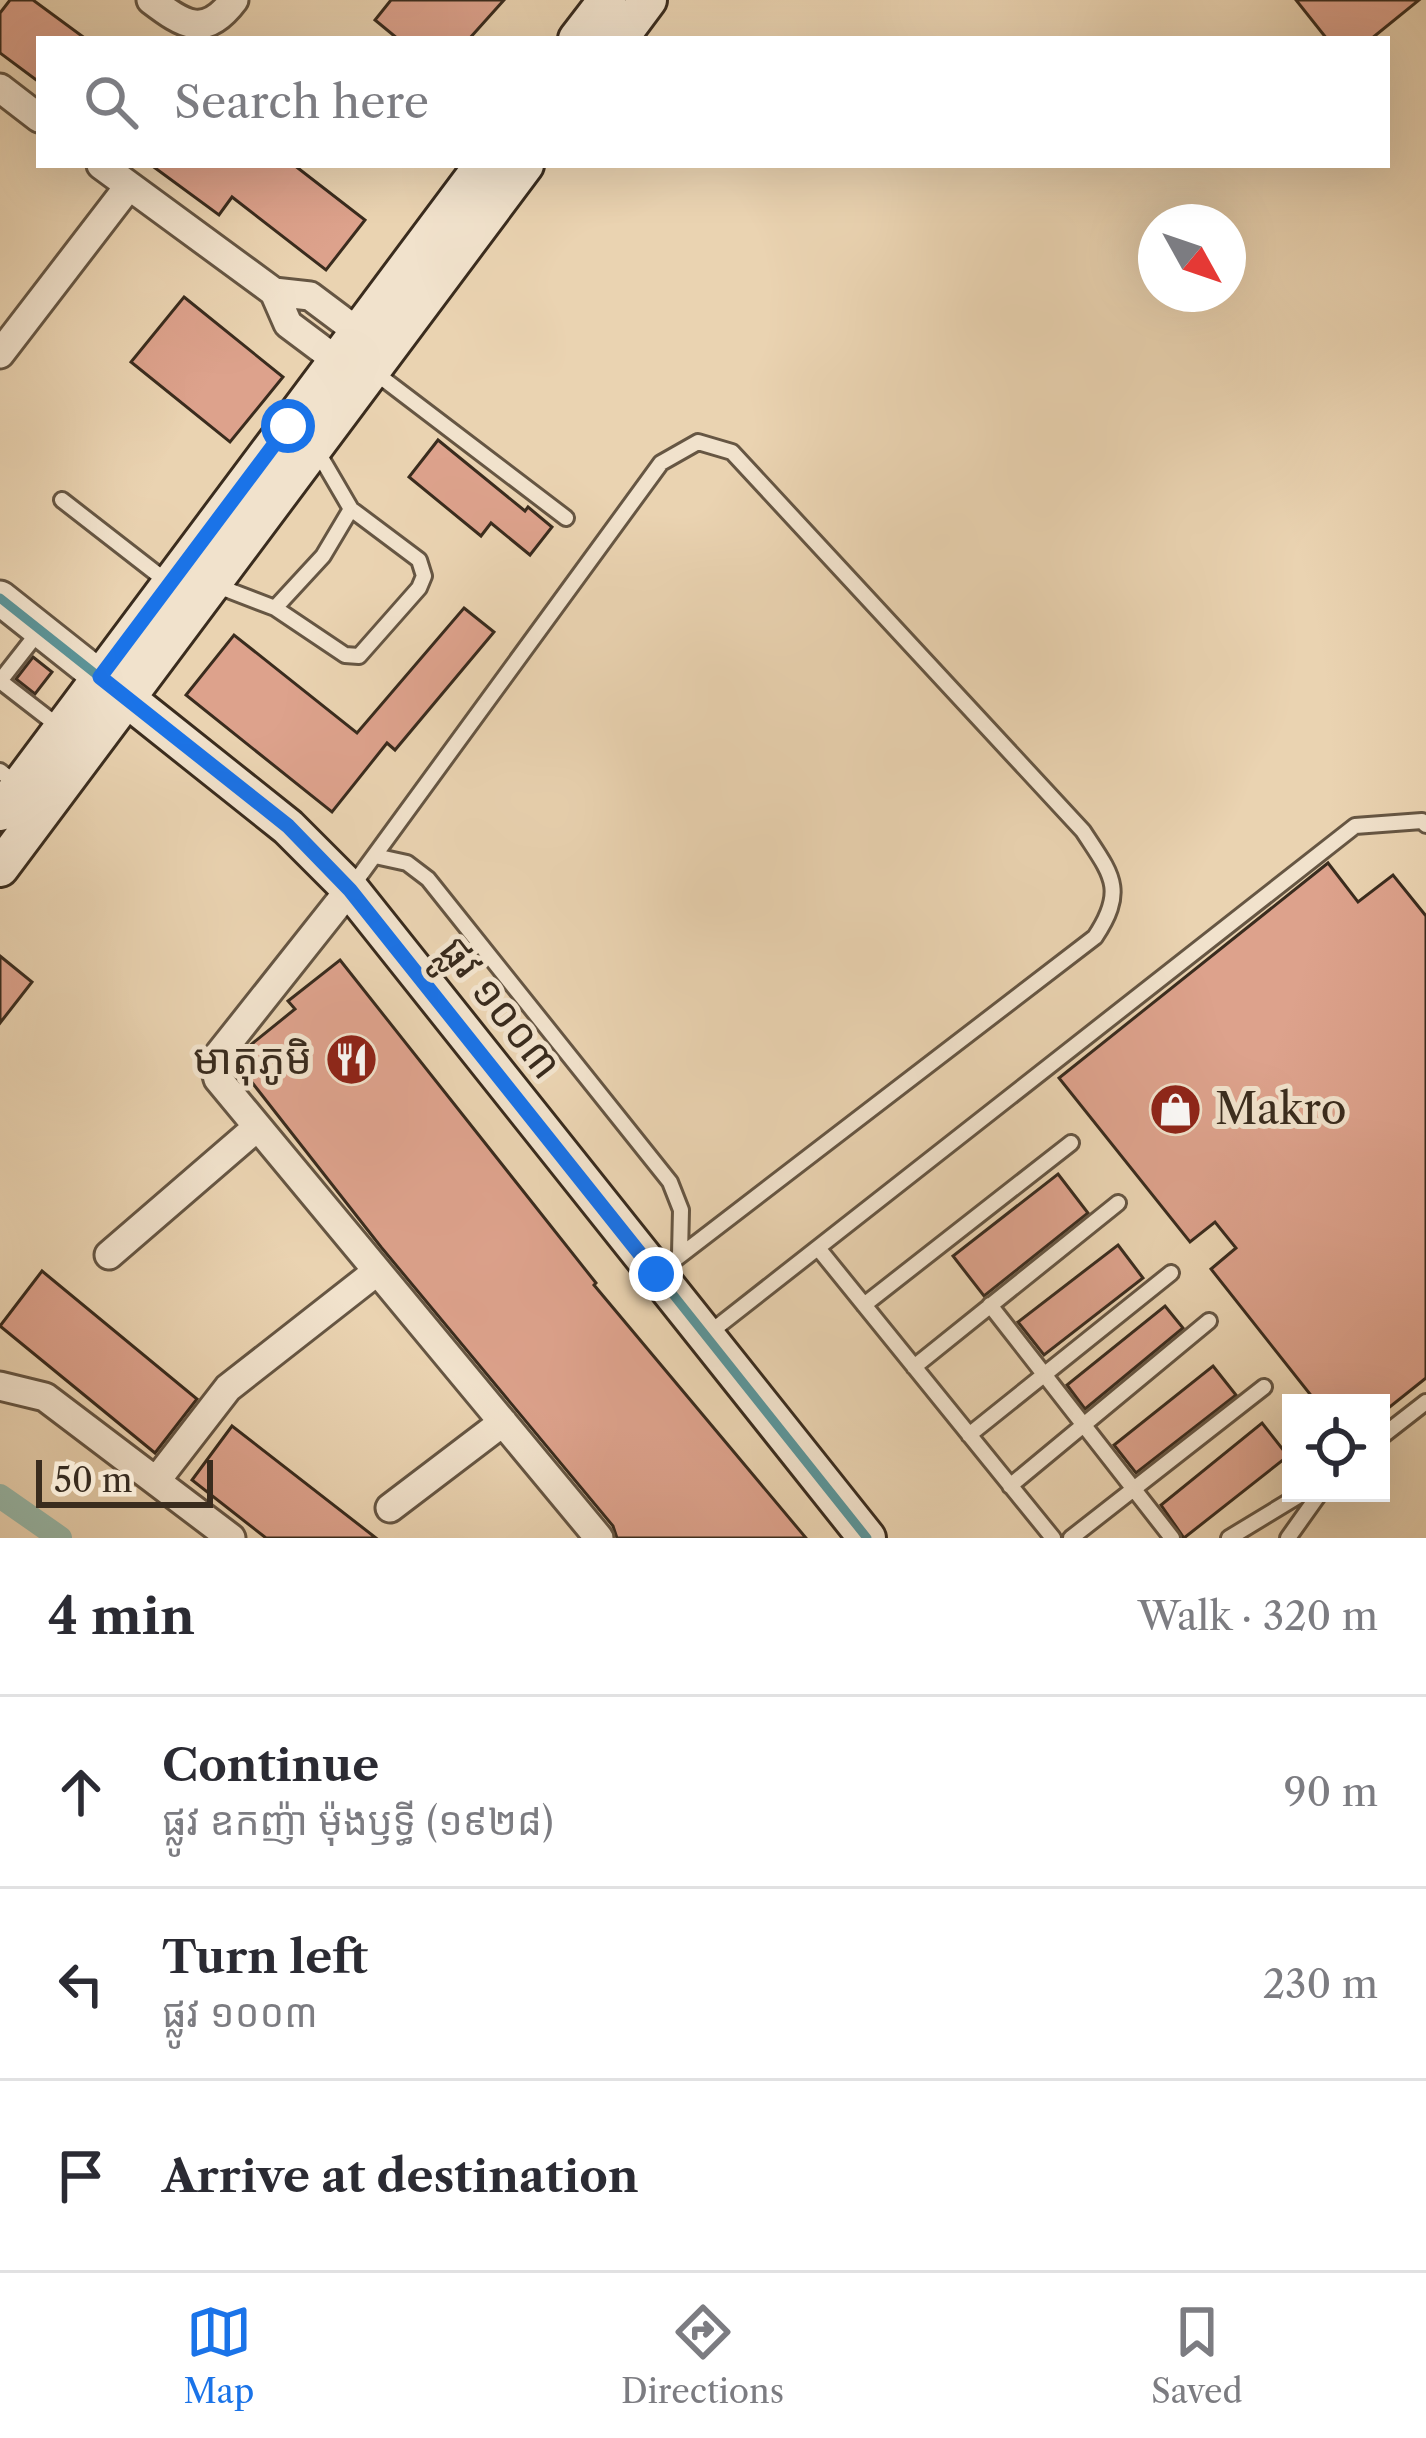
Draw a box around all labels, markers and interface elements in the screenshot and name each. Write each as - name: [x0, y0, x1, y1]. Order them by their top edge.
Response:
- search box: [36, 36, 1390, 168]
- icon: search: [78, 69, 144, 135]
- text: Search here: [174, 74, 429, 130]
- north arrow: [1138, 204, 1246, 312]
- route start: [261, 399, 315, 453]
- street label: ផ្លូវ ១០០៣: [420, 925, 573, 1096]
- restaurant icon: មាតុភូមិ: [323, 1031, 379, 1087]
- place label: មាតុភូមិ: [193, 1033, 312, 1086]
- shop icon: Makro: [1148, 1081, 1204, 1137]
- place label: Makro: [1215, 1083, 1346, 1135]
- route end: [629, 1247, 683, 1301]
- map controls: [1282, 1394, 1390, 1502]
- button: locate: [1282, 1394, 1390, 1502]
- scale bar: [36, 1454, 213, 1507]
- text: 50 m: [54, 1460, 132, 1501]
- text: 4 min: [48, 1585, 195, 1647]
- text: Walk · 320 m: [1138, 1592, 1378, 1640]
- text: Continue: [162, 1737, 379, 1793]
- icon: ahead: [48, 1759, 114, 1825]
- text: 90 m: [1284, 1768, 1378, 1816]
- text: ផ្លូវ ឧកញ៉ា ម៉ុងឫទ្ធី (១៩២៨): [162, 1797, 554, 1845]
- text: Turn left: [162, 1929, 368, 1985]
- icon: left: [48, 1951, 114, 2017]
- text: 230 m: [1263, 1960, 1378, 2008]
- text: ផ្លូវ ១០០៣: [162, 1989, 318, 2037]
- icon: arrive: [48, 2143, 114, 2209]
- text: Arrive at destination: [162, 2148, 639, 2204]
- tab: Map: [183, 2299, 254, 2412]
- tab: Directions: [621, 2299, 784, 2412]
- tab: Saved: [1151, 2299, 1243, 2412]

